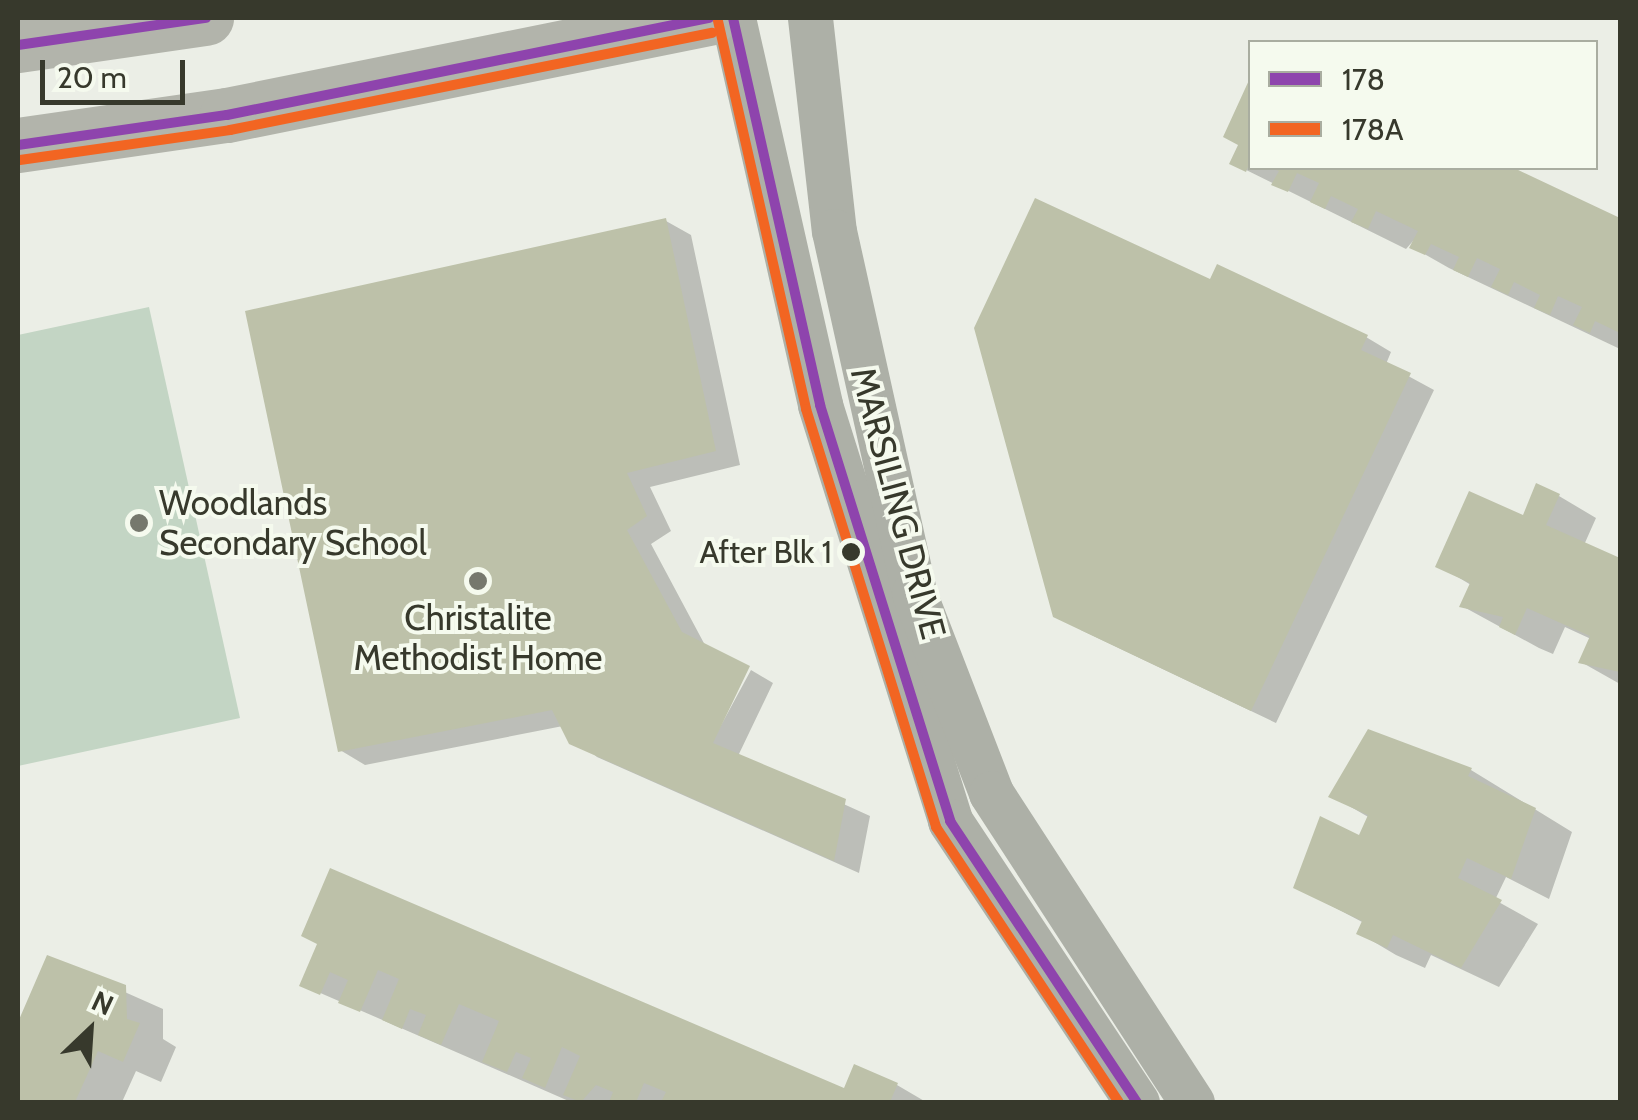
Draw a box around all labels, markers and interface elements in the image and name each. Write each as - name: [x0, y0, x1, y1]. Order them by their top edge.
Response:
- scale bar: [45, 40, 190, 102]
- legend: [1248, 40, 1598, 170]
- text: 20 m: [57, 59, 127, 96]
- text: 178: [1342, 61, 1385, 98]
- text: 178A: [1342, 111, 1404, 148]
- street label: MARSILING DRIVE: [842, 363, 954, 643]
- place label: Woodlands Secondary School: [159, 482, 427, 564]
- marker: Woodlands Secondary School: [128, 512, 150, 534]
- place label: After Blk 1: [699, 533, 832, 571]
- marker: After Blk 1: [841, 542, 861, 562]
- marker: Christalite Methodist Home: [467, 570, 489, 592]
- place label: Christalite Methodist Home: [353, 597, 603, 679]
- north arrow: [40, 980, 140, 1080]
- text: N: [87, 983, 119, 1022]

